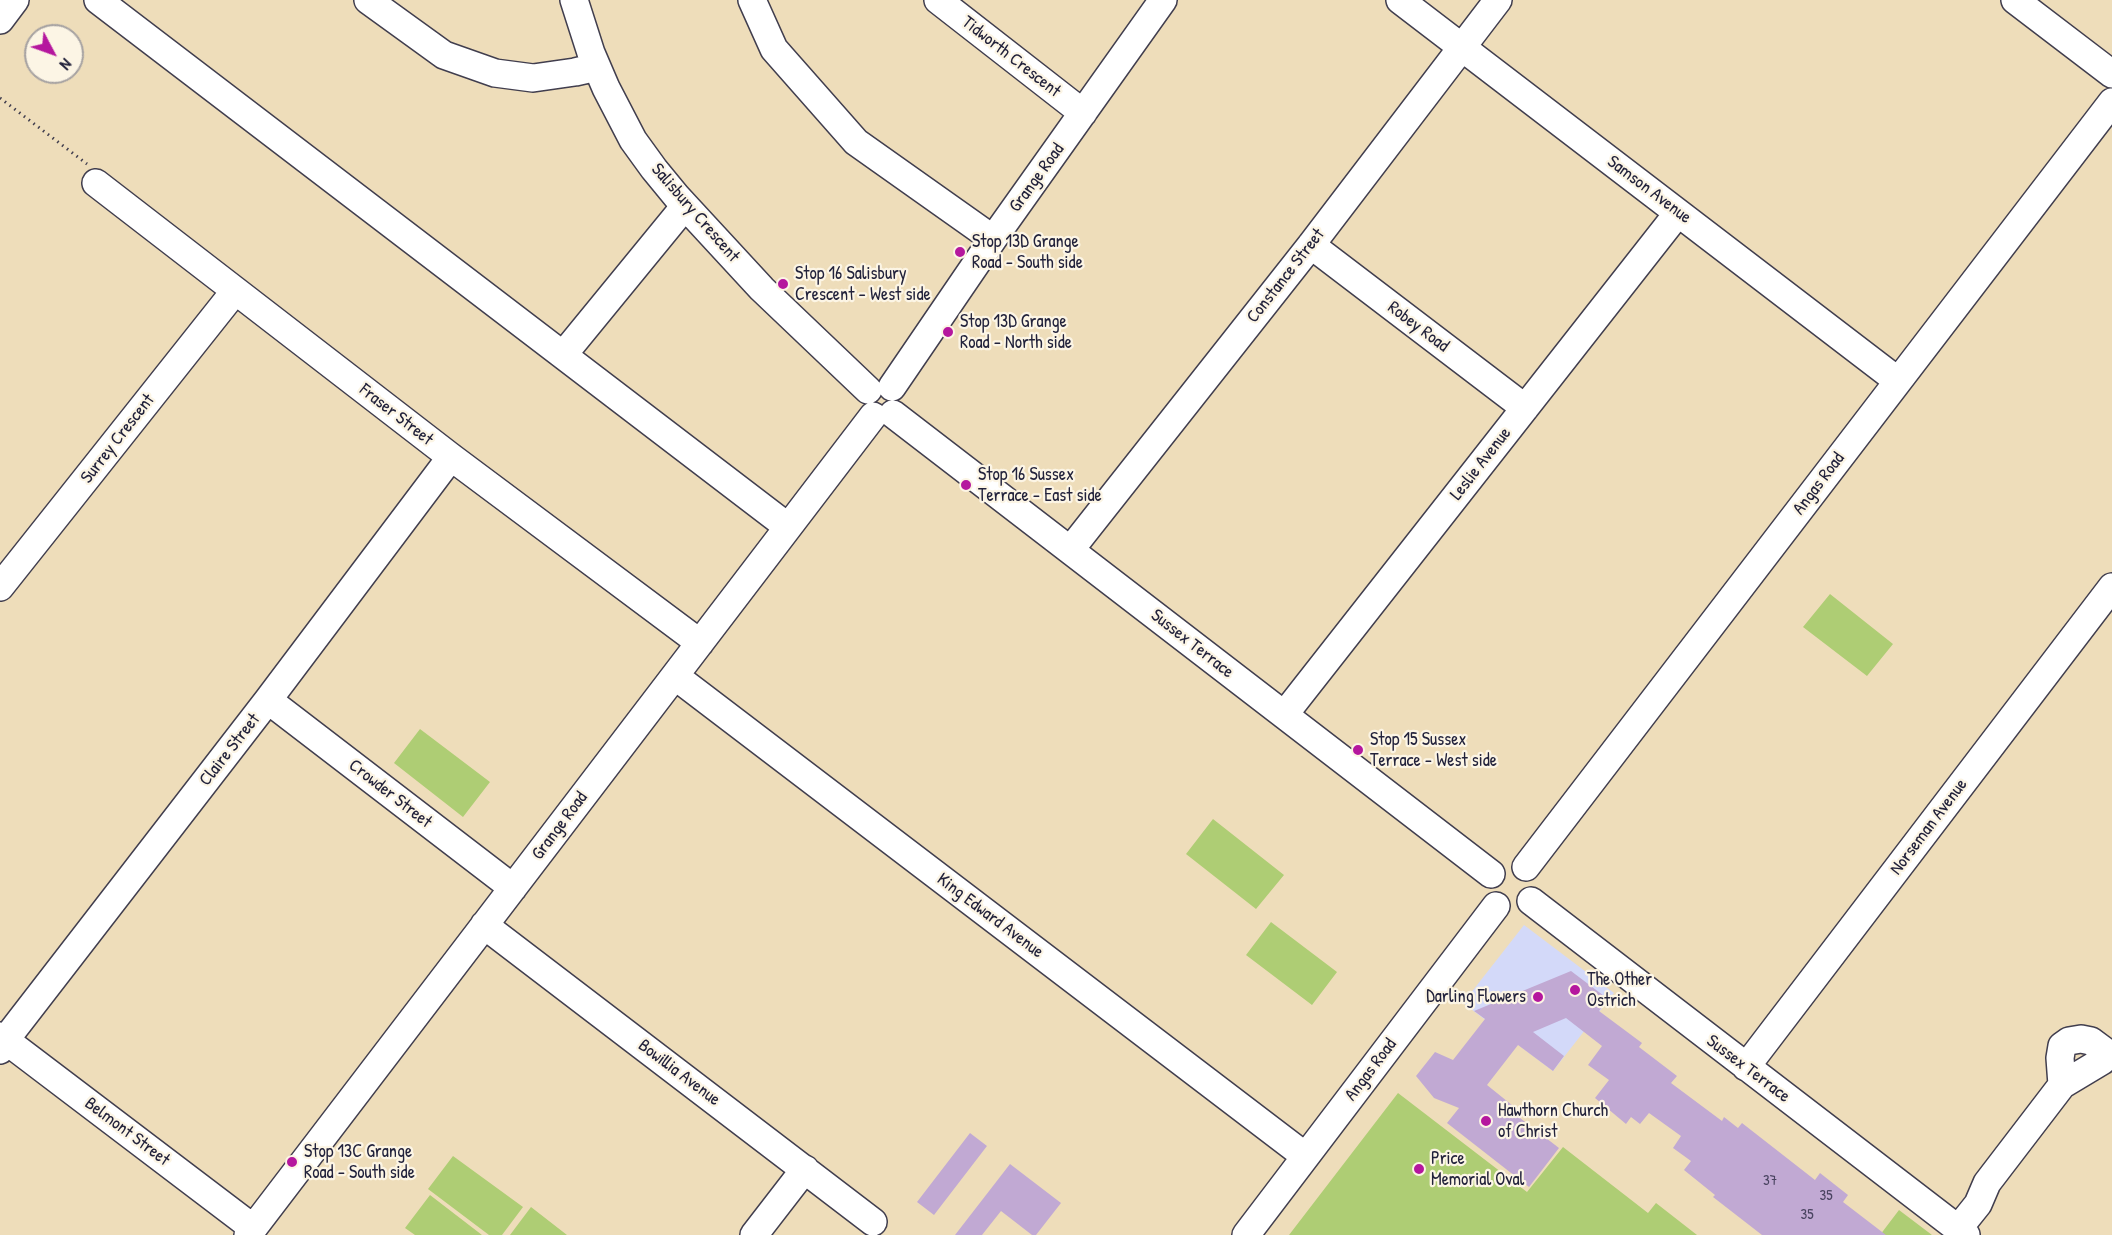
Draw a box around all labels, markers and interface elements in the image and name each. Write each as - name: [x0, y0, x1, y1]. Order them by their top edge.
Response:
- street label: Tidworth Crescent: [957, 12, 1065, 102]
- north arrow: [24, 24, 84, 84]
- text: N: [55, 54, 77, 75]
- street label: Grange Road: [1005, 139, 1069, 217]
- street label: Samson Avenue: [1603, 151, 1695, 229]
- street label: Salisbury Crescent: [646, 159, 744, 267]
- street label: Constance Street: [1242, 225, 1330, 327]
- place label: Stop 13D Grange Road - South side: [972, 231, 1083, 274]
- marker: Stop 13D Grange Road - South side: [953, 245, 967, 259]
- place label: Stop 16 Salisbury Crescent - West side: [795, 263, 931, 306]
- marker: Stop 16 Salisbury Crescent - West side: [776, 277, 790, 291]
- street label: Robey Road: [1383, 297, 1453, 357]
- place label: Stop 13D Grange Road - North side: [960, 311, 1072, 354]
- marker: Stop 13D Grange Road - North side: [941, 325, 955, 339]
- street label: Fraser Street: [355, 379, 437, 451]
- street label: Surrey Crescent: [76, 390, 160, 488]
- street label: Leslie Avenue: [1446, 423, 1516, 505]
- street label: Angas Road: [1789, 449, 1849, 519]
- place label: Stop 16 Sussex Terrace - East side: [978, 464, 1102, 506]
- marker: Stop 16 Sussex Terrace - East side: [959, 478, 973, 492]
- street label: Sussex Terrace: [1146, 605, 1238, 683]
- street label: Claire Street: [195, 710, 265, 790]
- place label: Stop 15 Sussex Terrace - West side: [1370, 729, 1497, 771]
- marker: Stop 15 Sussex Terrace - West side: [1351, 743, 1365, 757]
- street label: Crowder Street: [344, 755, 436, 833]
- street label: Norseman Avenue: [1886, 775, 1972, 879]
- street label: Grange Road: [527, 788, 593, 864]
- street label: King Edward Avenue: [932, 869, 1048, 963]
- place label: The Other Ostrich: [1587, 969, 1652, 1012]
- marker: The Other Ostrich: [1568, 983, 1582, 997]
- place label: Darling Flowers: [1426, 986, 1526, 1008]
- marker: Darling Flowers: [1531, 990, 1545, 1004]
- street label: Sussex Terrace: [1702, 1030, 1794, 1108]
- street label: Bowillia Avenue: [634, 1035, 724, 1111]
- street label: Angas Road: [1341, 1035, 1401, 1105]
- street label: Belmont Street: [80, 1093, 174, 1171]
- place label: Hawthorn Church of Christ: [1498, 1100, 1608, 1142]
- marker: Hawthorn Church of Christ: [1479, 1114, 1493, 1128]
- place label: Stop 13C Grange Road - South side: [304, 1141, 415, 1184]
- place label: Price Memorial Oval: [1431, 1148, 1524, 1190]
- marker: Stop 13C Grange Road - South side: [285, 1155, 299, 1169]
- marker: Price Memorial Oval: [1412, 1162, 1426, 1176]
- house number: 37: [1763, 1172, 1777, 1190]
- house number: 35: [1819, 1187, 1833, 1205]
- house number: 35: [1800, 1206, 1814, 1224]

